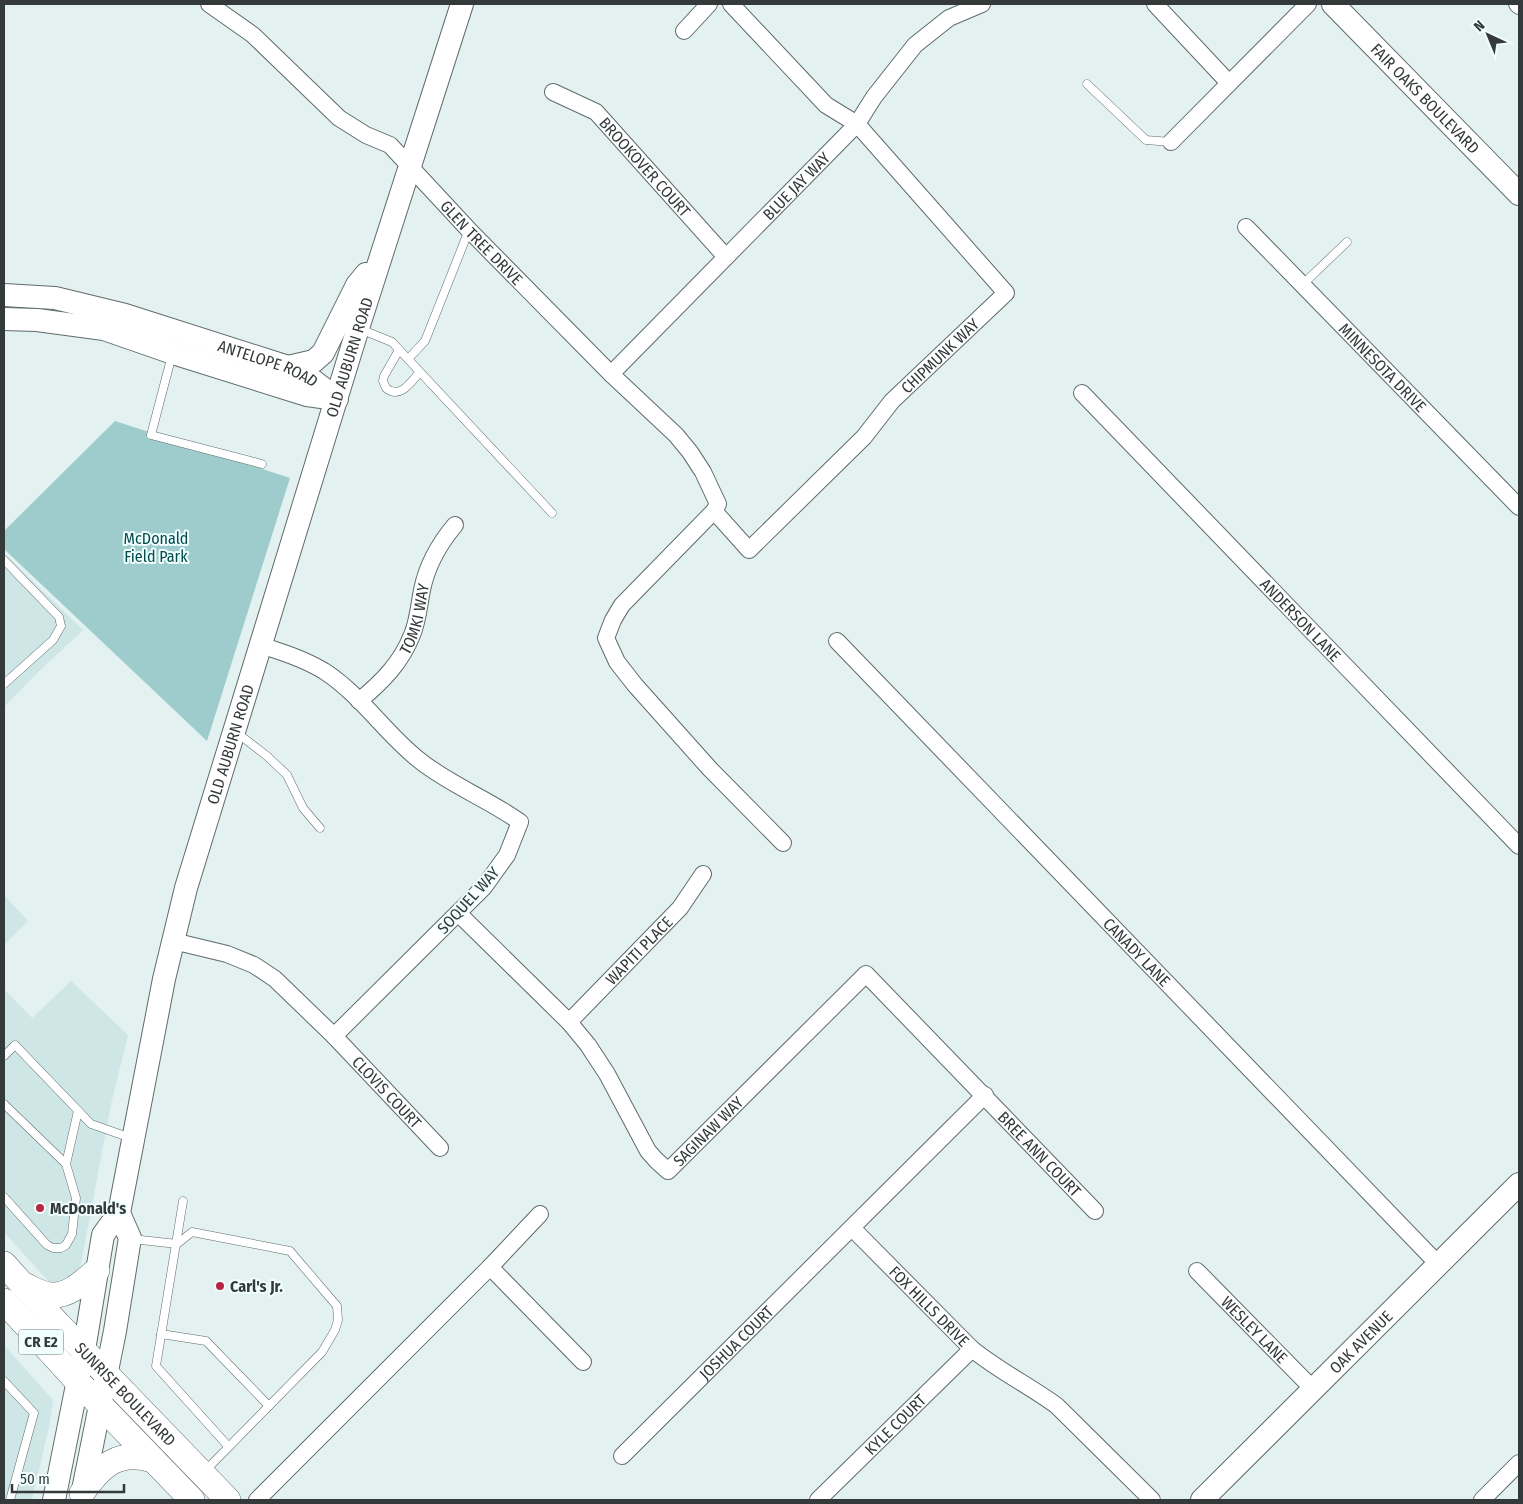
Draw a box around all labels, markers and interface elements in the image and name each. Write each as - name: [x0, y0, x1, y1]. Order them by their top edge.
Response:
- north arrow: [1463, 10, 1513, 60]
- text: N: [1470, 17, 1488, 35]
- street label: FAIR OAKS BOULEVARD: [1367, 40, 1483, 158]
- street label: BROOKOVER COURT: [595, 114, 695, 221]
- street label: BLUE JAY WAY: [759, 148, 834, 224]
- street label: GLEN TREE DRIVE: [436, 197, 527, 289]
- street label: OLD AUBURN ROAD: [322, 295, 377, 420]
- street label: CHIPMUNK WAY: [897, 315, 983, 398]
- street label: MINNESOTA DRIVE: [1335, 319, 1430, 416]
- street label: ANTELOPE ROAD: [216, 336, 322, 391]
- park label: McDonald Field Park: [124, 529, 188, 566]
- street label: ANDERSON LANE: [1256, 575, 1345, 665]
- street label: TOMKI WAY: [396, 582, 433, 658]
- street label: OLD AUBURN ROAD: [203, 682, 258, 807]
- street label: SOQUEL WAY: [433, 863, 503, 938]
- street label: WAPITI PLACE: [602, 913, 677, 989]
- street label: CANADY LANE: [1099, 914, 1174, 991]
- street label: CLOVIS COURT: [348, 1052, 425, 1133]
- street label: SAGINAW WAY: [669, 1093, 747, 1170]
- street label: BREE ANN COURT: [994, 1108, 1085, 1201]
- place label: McDonald's: [50, 1199, 126, 1218]
- marker: McDonald's: [34, 1202, 46, 1214]
- street label: FOX HILLS DRIVE: [885, 1262, 973, 1351]
- place label: Carl's Jr.: [230, 1277, 283, 1296]
- marker: Carl's Jr.: [214, 1280, 226, 1292]
- street label: WESLEY LANE: [1217, 1292, 1291, 1367]
- street label: JOSHUA COURT: [696, 1302, 778, 1384]
- street label: OAK AVENUE: [1326, 1307, 1396, 1378]
- road number: CR E2: [18, 1330, 64, 1354]
- street label: SUNRISE BOULEVARD: [71, 1339, 179, 1450]
- street label: KYLE COURT: [861, 1390, 930, 1459]
- scale bar: [12, 1462, 125, 1494]
- text: 50 m: [20, 1470, 50, 1488]

